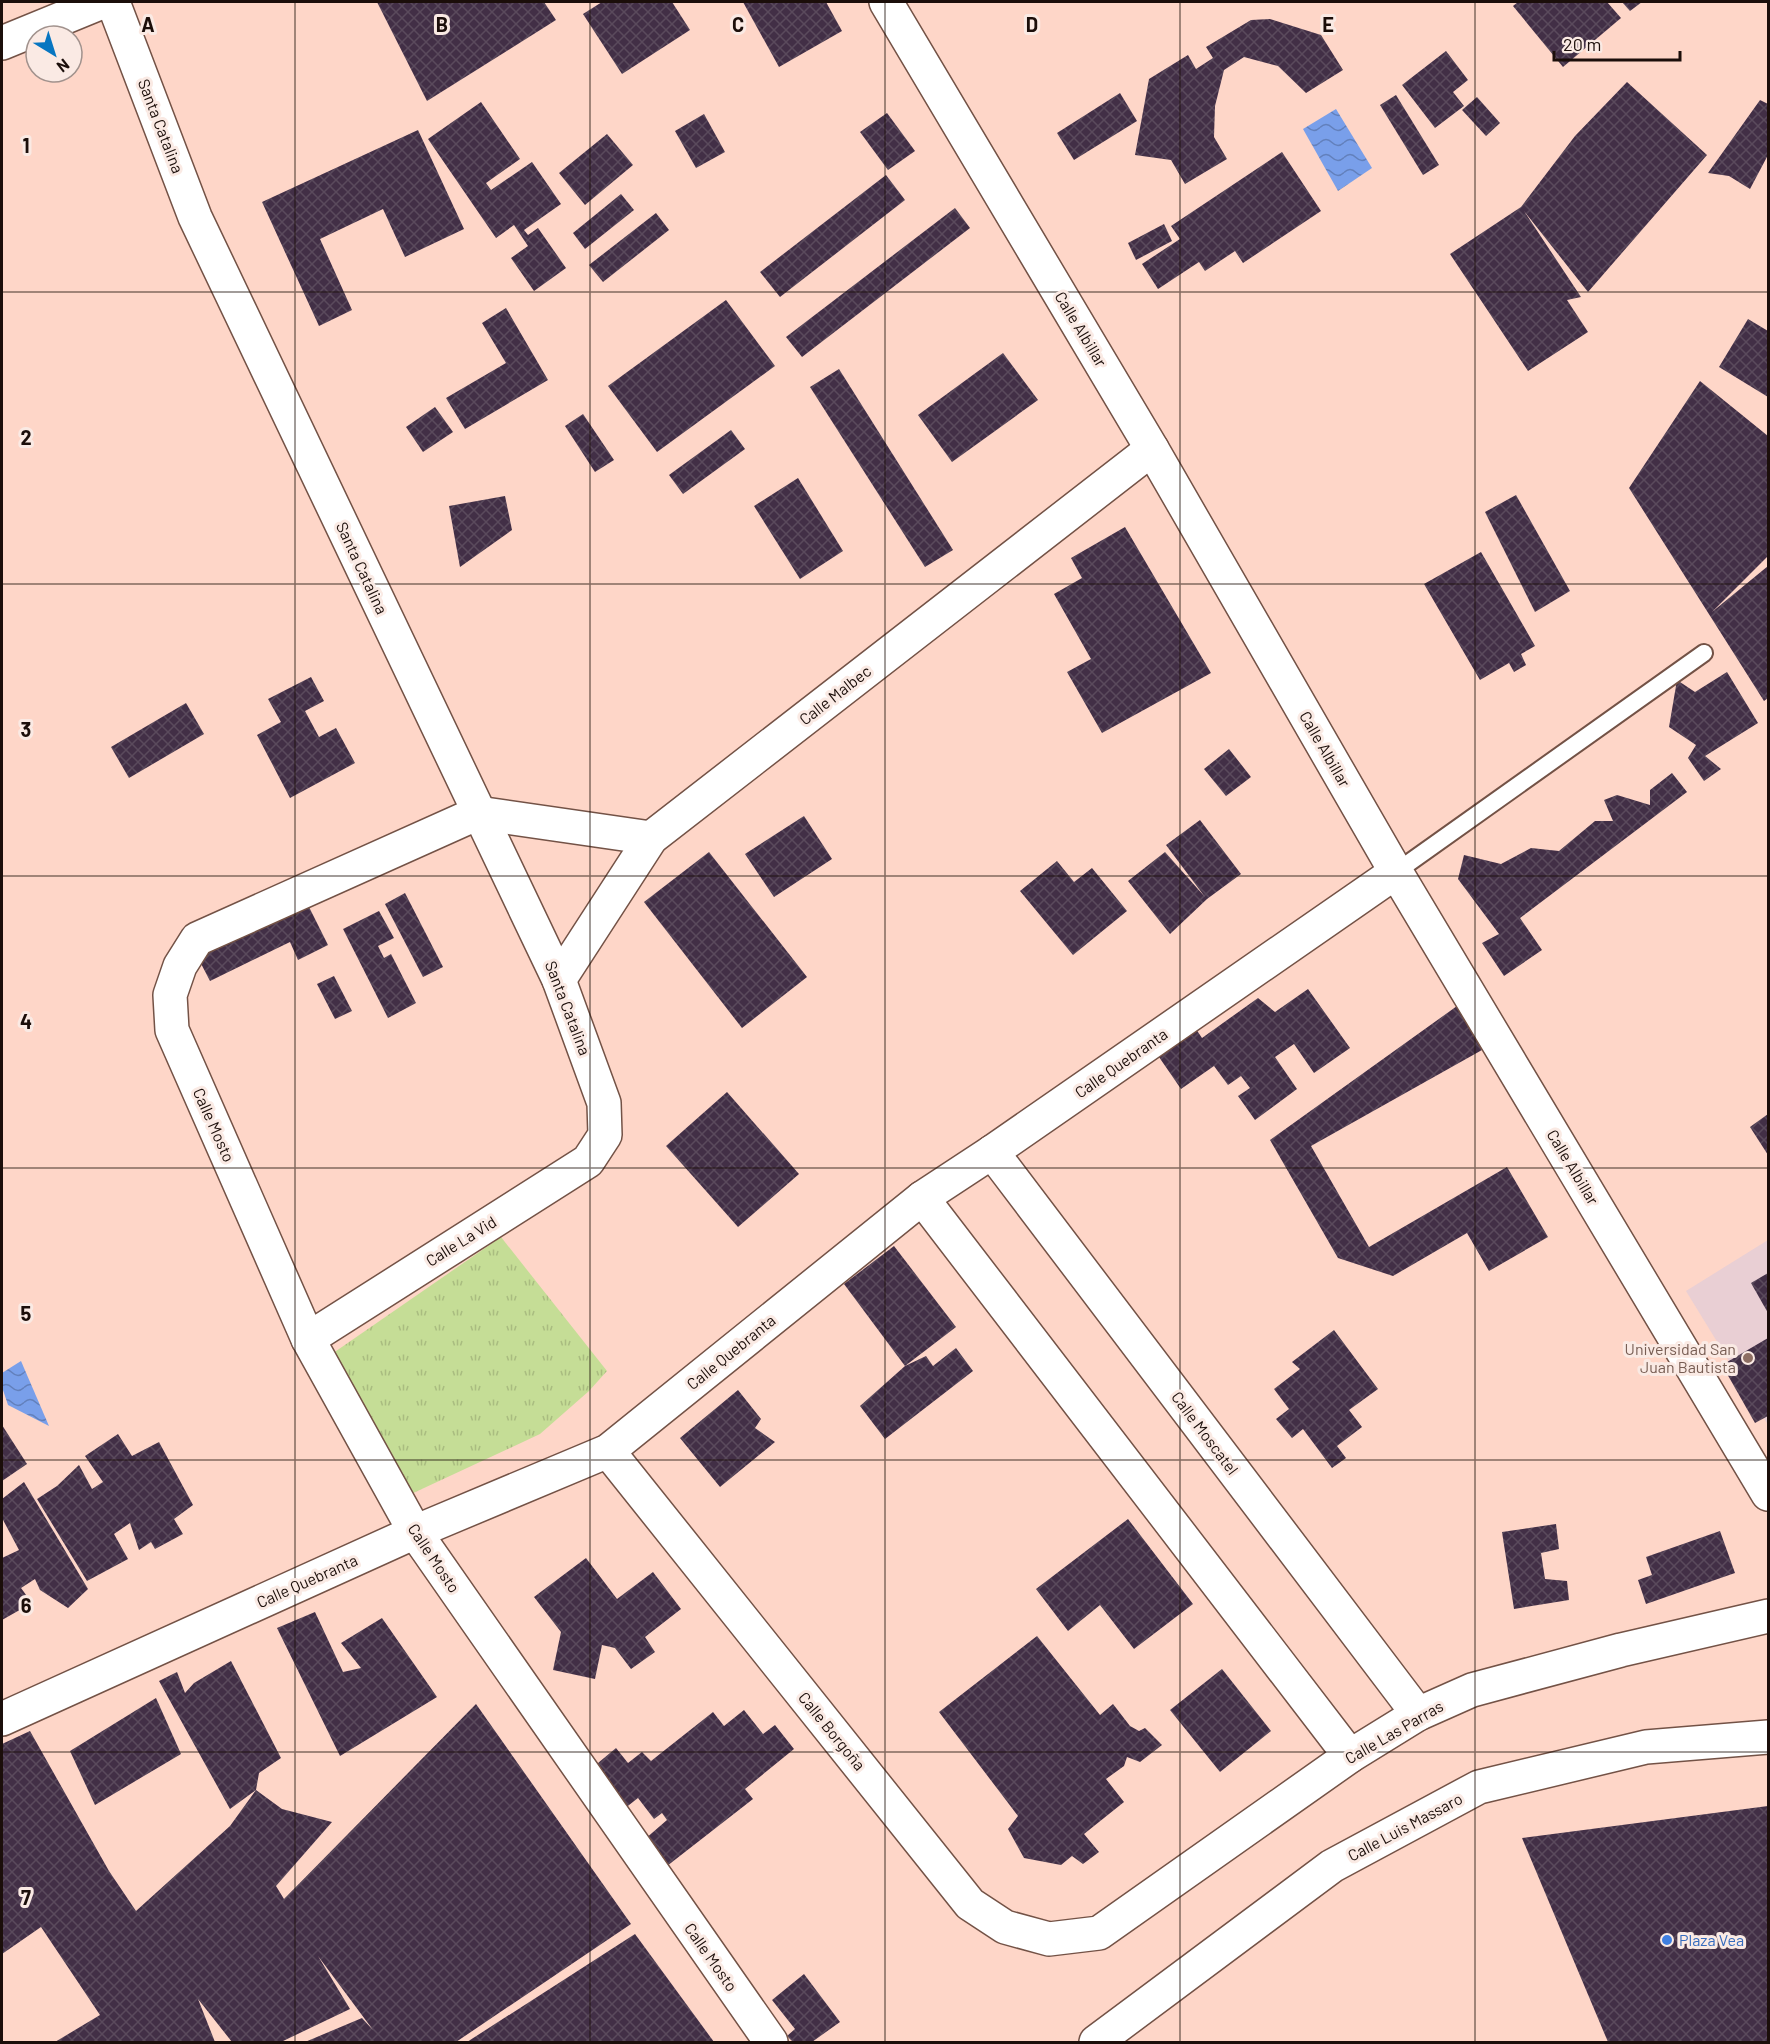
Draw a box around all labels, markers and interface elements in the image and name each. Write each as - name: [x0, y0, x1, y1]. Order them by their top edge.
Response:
- text: A: [141, 12, 155, 36]
- text: B: [436, 12, 448, 36]
- text: C: [732, 12, 744, 36]
- text: D: [1026, 12, 1038, 36]
- text: E: [1322, 12, 1334, 36]
- north arrow: [24, 24, 84, 84]
- scale bar: [1554, 24, 1680, 62]
- text: 20 m: [1563, 33, 1601, 55]
- text: N: [54, 55, 74, 77]
- street label: Santa Catalina: [135, 76, 188, 176]
- text: 1: [22, 133, 30, 157]
- street label: Calle Albillar: [1052, 288, 1111, 370]
- text: 2: [20, 425, 32, 449]
- street label: Santa Catalina: [333, 519, 392, 617]
- street label: Calle Malbec: [795, 661, 874, 728]
- street label: Calle Albillar: [1296, 707, 1355, 790]
- text: 3: [21, 717, 31, 741]
- street label: Santa Catalina: [542, 958, 595, 1058]
- text: 4: [20, 1009, 32, 1033]
- street label: Calle Quebranta: [1071, 1024, 1171, 1101]
- street label: Calle Mosto: [190, 1085, 239, 1165]
- street label: Calle Albillar: [1544, 1126, 1603, 1208]
- street label: Calle La Vid: [422, 1211, 500, 1270]
- text: 5: [21, 1301, 32, 1325]
- street label: Calle Quebranta: [683, 1310, 779, 1393]
- place label: Universidad San Juan Bautista: [1625, 1339, 1736, 1376]
- marker: Universidad San Juan Bautista: [1741, 1351, 1755, 1365]
- street label: Calle Moscatel: [1168, 1387, 1243, 1478]
- street label: Calle Mosto: [404, 1520, 464, 1596]
- street label: Calle Quebranta: [253, 1550, 360, 1611]
- text: 6: [21, 1593, 32, 1617]
- street label: Calle Borgoña: [795, 1688, 870, 1774]
- street label: Calle Las Parras: [1341, 1696, 1446, 1767]
- street label: Calle Luis Massaro: [1344, 1788, 1465, 1865]
- text: 7: [21, 1885, 31, 1909]
- street label: Calle Mosto: [681, 1919, 742, 1995]
- place label: Plaza Vea: [1679, 1930, 1744, 1949]
- marker: Plaza Vea: [1660, 1933, 1674, 1947]

